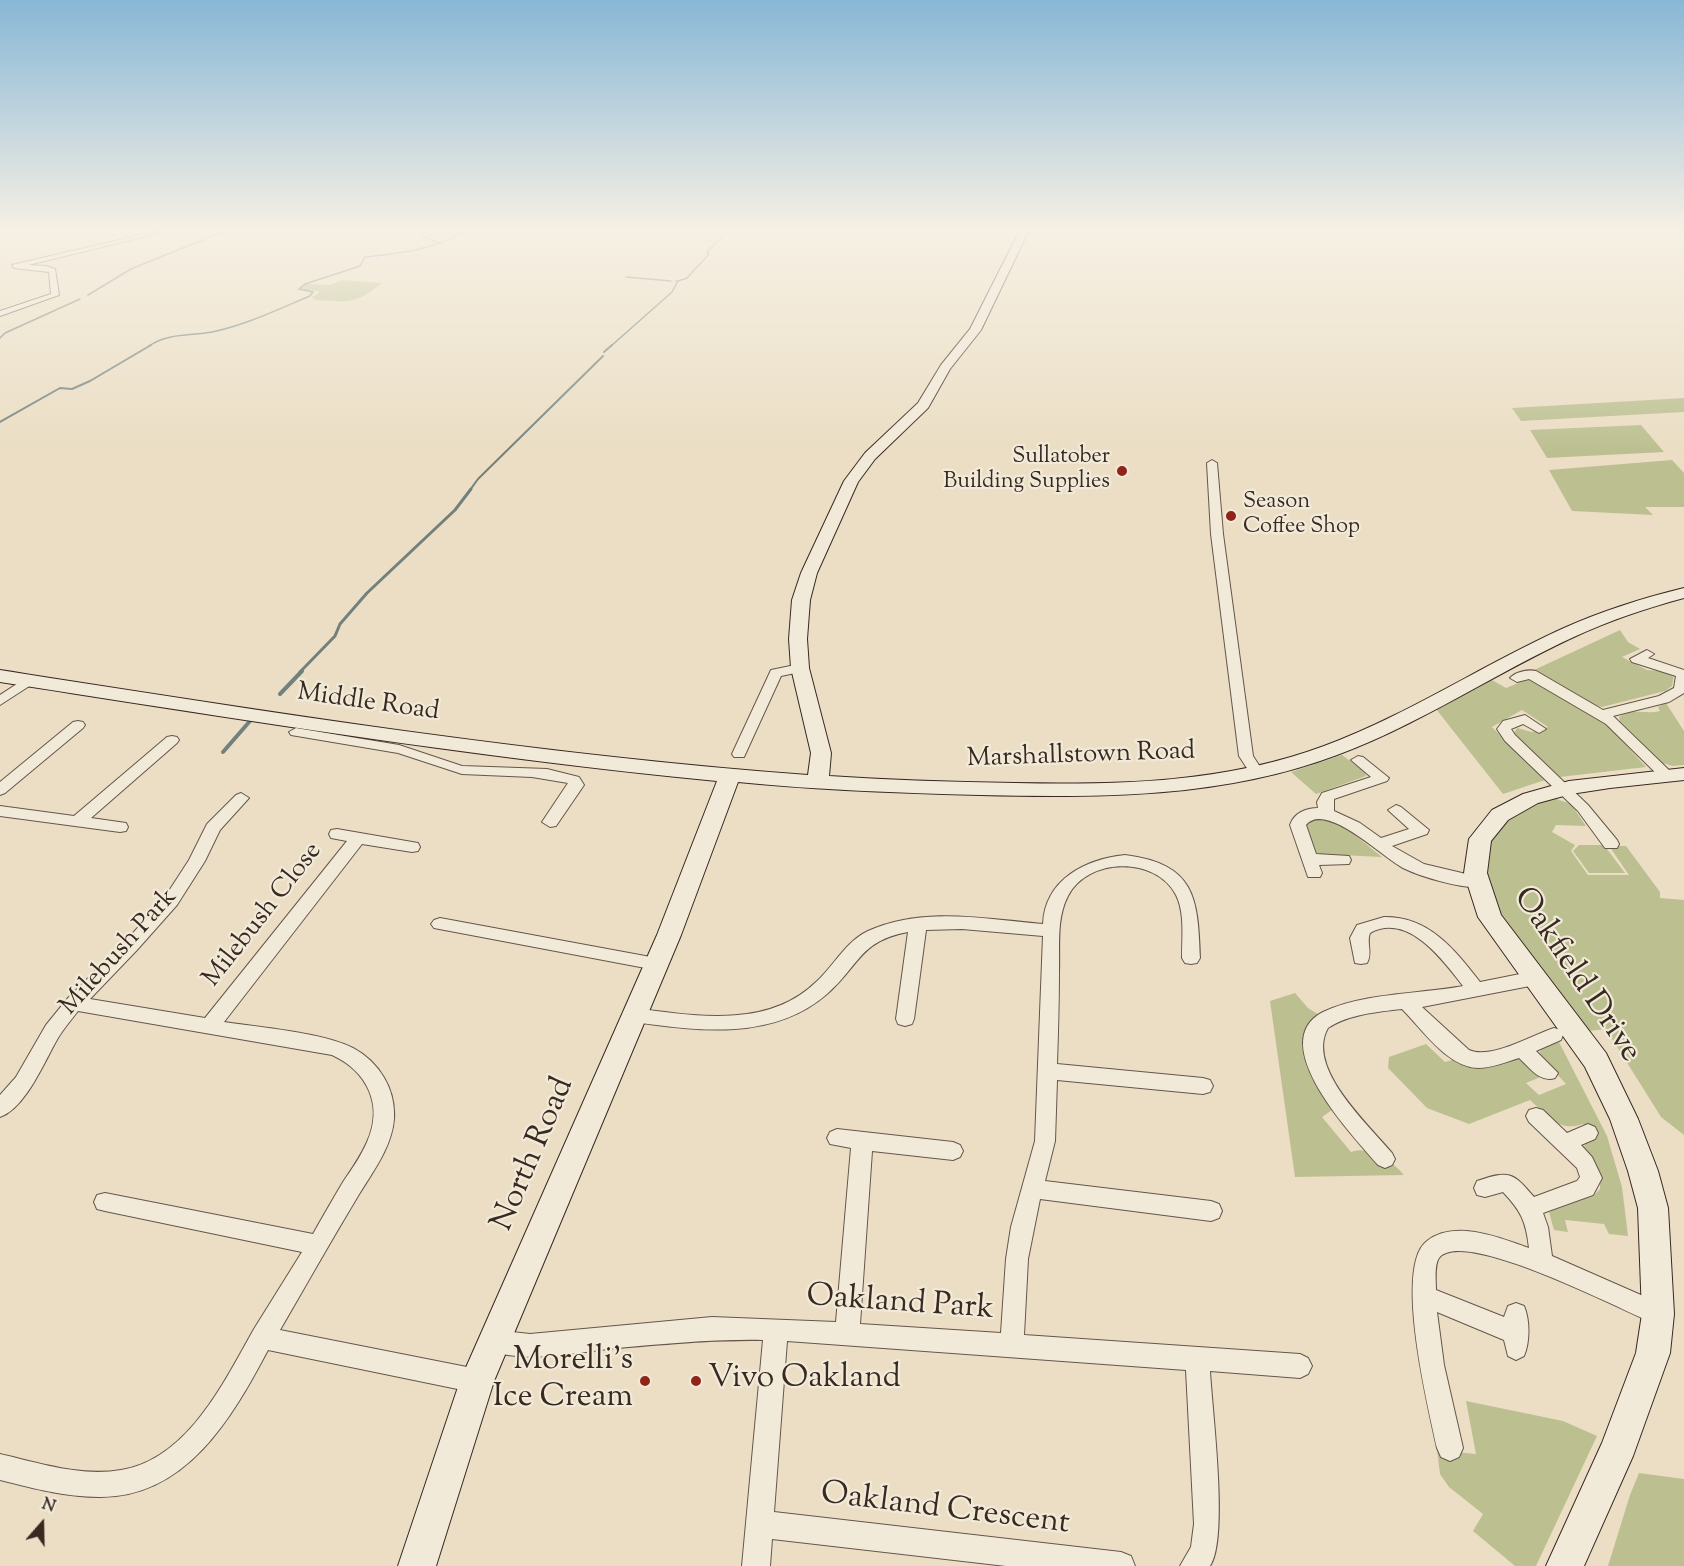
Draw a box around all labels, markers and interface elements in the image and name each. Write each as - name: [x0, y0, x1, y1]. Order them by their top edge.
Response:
- place label: Sullatober Building Supplies: [943, 445, 1110, 496]
- marker: Sullatober Building Supplies: [1115, 464, 1129, 478]
- place label: Season Coffee Shop: [1243, 490, 1360, 542]
- marker: Season Coffee Shop: [1224, 509, 1238, 523]
- street label: Middle Road: [295, 679, 441, 729]
- street label: Marshallstown Road: [966, 737, 1196, 777]
- street label: Milebush Close: [198, 837, 330, 995]
- street label: Oakfield Drive: [1503, 881, 1647, 1071]
- street label: Milebush Park: [55, 883, 185, 1023]
- street label: North Road: [485, 1072, 585, 1238]
- street label: Oakland Park: [805, 1279, 995, 1331]
- place label: Morelli's Ice Cream: [493, 1344, 633, 1419]
- place label: Vivo Oakland: [708, 1362, 901, 1400]
- marker: Morelli's Ice Cream: [638, 1374, 652, 1388]
- marker: Vivo Oakland: [689, 1374, 703, 1388]
- street label: Oakland Crescent: [818, 1477, 1072, 1545]
- north arrow: [12, 1494, 72, 1554]
- text: N: [38, 1494, 58, 1520]

